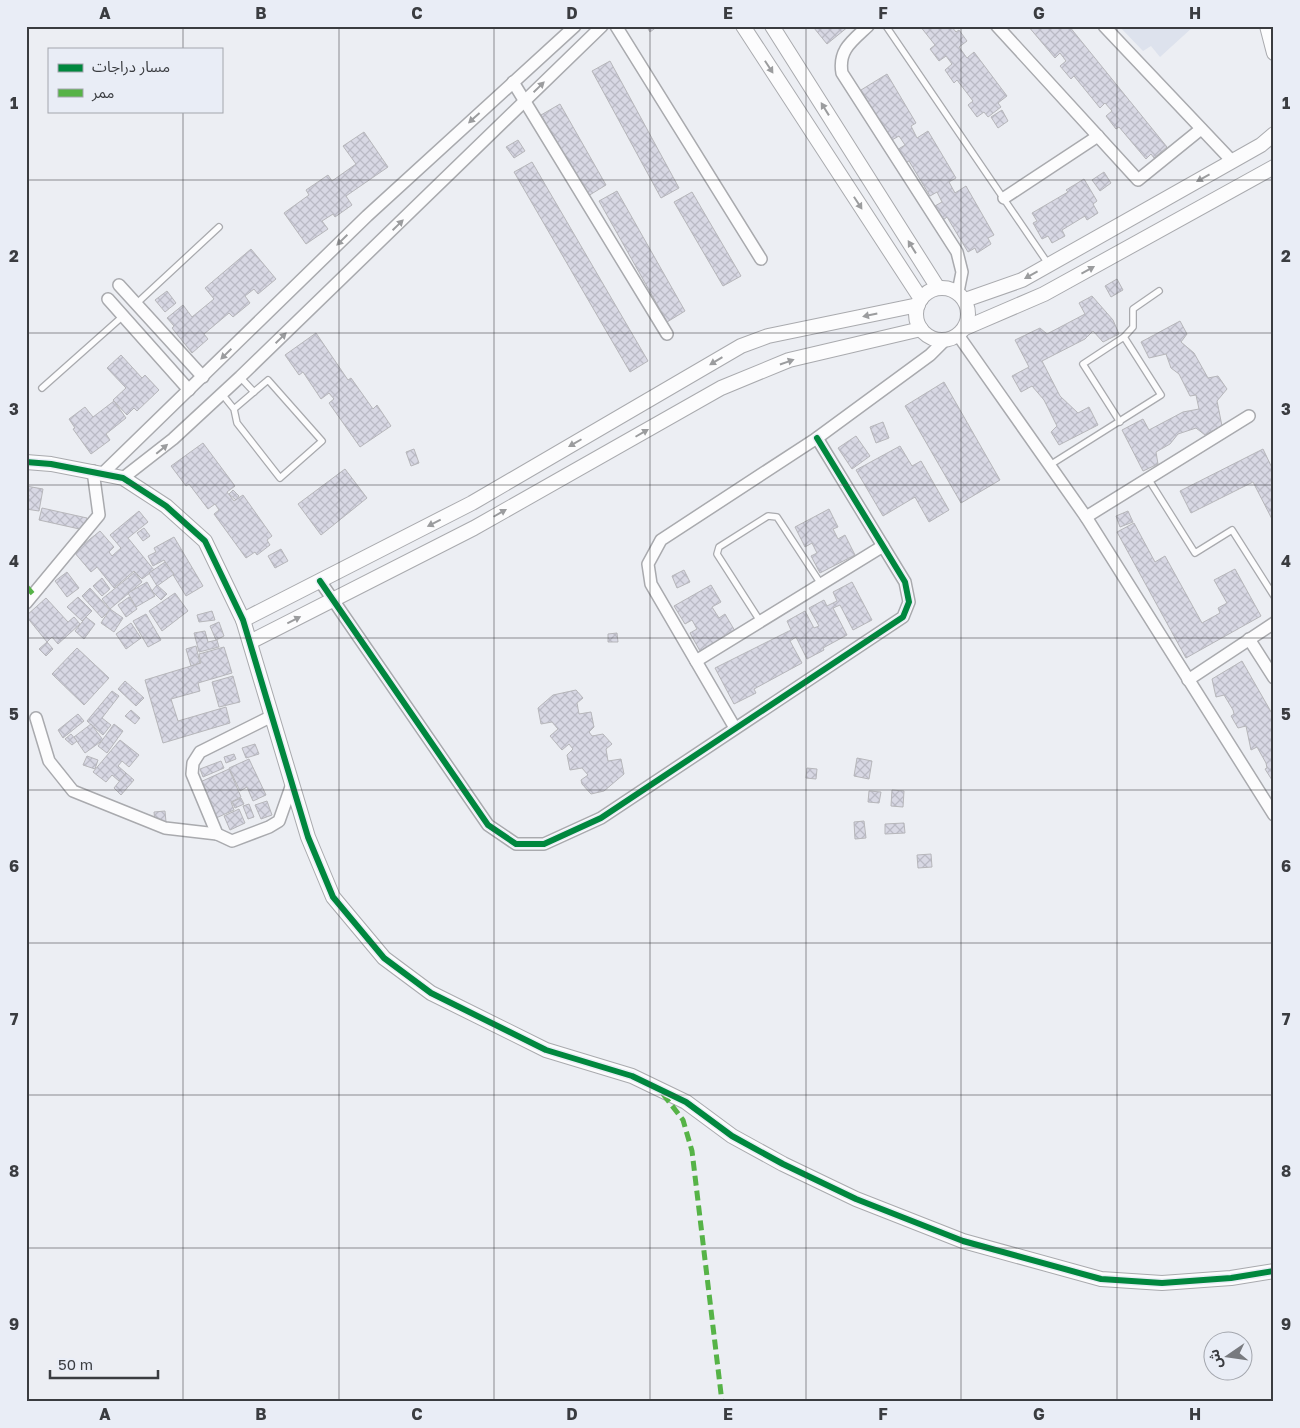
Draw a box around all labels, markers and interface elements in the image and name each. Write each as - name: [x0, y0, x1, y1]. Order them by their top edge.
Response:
- text: A: [99, 3, 111, 23]
- text: B: [255, 3, 267, 23]
- text: C: [411, 3, 423, 23]
- text: D: [566, 3, 578, 23]
- text: E: [723, 3, 733, 23]
- text: F: [878, 3, 888, 23]
- text: G: [1033, 3, 1045, 23]
- text: H: [1189, 3, 1201, 23]
- legend: [48, 48, 222, 112]
- text: مسار دراجات: [92, 57, 170, 76]
- one-way arrow: [765, 60, 774, 74]
- one-way arrow: [533, 81, 545, 93]
- text: ممر: [91, 83, 115, 102]
- text: 1: [10, 93, 18, 113]
- text: 1: [1282, 93, 1290, 113]
- one-way arrow: [820, 103, 829, 116]
- one-way arrow: [469, 112, 481, 124]
- one-way arrow: [1196, 173, 1210, 182]
- one-way arrow: [854, 196, 863, 210]
- one-way arrow: [391, 219, 403, 231]
- one-way arrow: [336, 234, 348, 246]
- one-way arrow: [907, 240, 917, 253]
- text: 2: [9, 246, 19, 266]
- text: 2: [1281, 246, 1291, 266]
- one-way arrow: [1080, 266, 1095, 274]
- one-way arrow: [1024, 271, 1038, 279]
- one-way arrow: [862, 311, 877, 319]
- one-way arrow: [275, 332, 287, 344]
- one-way arrow: [220, 348, 232, 360]
- one-way arrow: [709, 357, 722, 366]
- one-way arrow: [780, 357, 795, 365]
- text: 3: [9, 399, 19, 419]
- text: 3: [1281, 399, 1291, 419]
- one-way arrow: [635, 429, 648, 438]
- one-way arrow: [569, 439, 582, 448]
- one-way arrow: [155, 443, 168, 454]
- one-way arrow: [494, 509, 507, 518]
- one-way arrow: [426, 519, 441, 527]
- text: 4: [9, 551, 19, 571]
- text: 4: [1281, 551, 1291, 571]
- one-way arrow: [286, 616, 301, 624]
- text: 5: [9, 704, 19, 724]
- text: 5: [1281, 704, 1291, 724]
- text: 6: [9, 856, 19, 876]
- text: 6: [1281, 856, 1291, 876]
- text: 7: [10, 1009, 19, 1029]
- text: 7: [1282, 1009, 1291, 1029]
- text: 8: [9, 1161, 19, 1181]
- text: 8: [1281, 1161, 1291, 1181]
- text: 9: [9, 1314, 19, 1334]
- text: 9: [1281, 1314, 1291, 1334]
- north arrow: [1202, 1330, 1252, 1380]
- scale bar: [50, 1348, 158, 1380]
- text: ش: [1204, 1348, 1225, 1370]
- text: 50 m: [58, 1355, 93, 1373]
- text: A: [99, 1404, 111, 1424]
- text: B: [255, 1404, 267, 1424]
- text: C: [411, 1404, 423, 1424]
- text: D: [566, 1404, 578, 1424]
- text: E: [723, 1404, 733, 1424]
- text: F: [878, 1404, 888, 1424]
- text: G: [1033, 1404, 1045, 1424]
- text: H: [1189, 1404, 1201, 1424]

